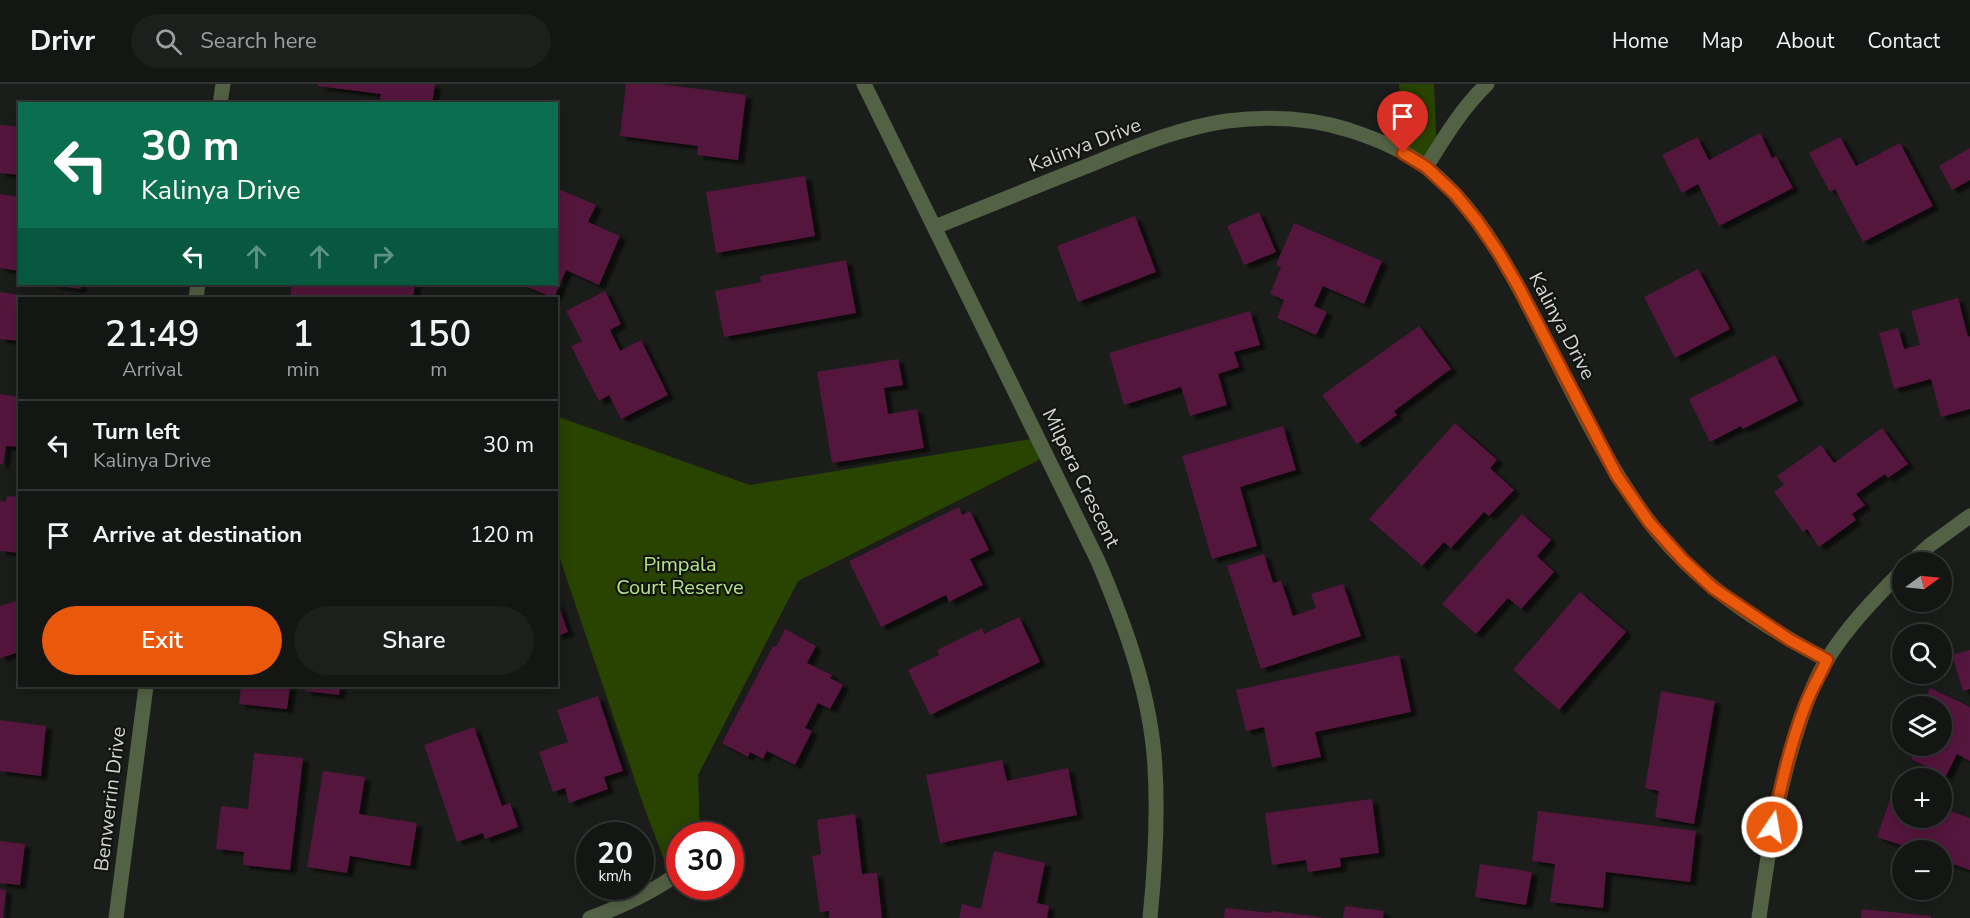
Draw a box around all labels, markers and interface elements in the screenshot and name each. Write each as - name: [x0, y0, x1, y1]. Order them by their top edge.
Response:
- search box: [131, 14, 551, 68]
- text: Drivr: [30, 22, 95, 60]
- icon: search: [152, 25, 185, 58]
- text: Search here: [200, 26, 317, 56]
- text: Home: [1612, 27, 1669, 55]
- text: Map: [1702, 27, 1743, 55]
- text: About: [1776, 27, 1834, 55]
- text: Contact: [1867, 27, 1940, 55]
- pin: [1377, 91, 1428, 153]
- icon: arrive: [1386, 100, 1419, 133]
- street label: Kalinya Drive: [1025, 111, 1145, 179]
- text: 30 m: [141, 118, 240, 175]
- icon: left: [42, 126, 120, 204]
- text: Kalinya Drive: [141, 172, 301, 209]
- icon: left: [177, 240, 210, 273]
- icon: ahead: [240, 240, 273, 273]
- icon: ahead: [303, 240, 336, 273]
- icon: right: [366, 240, 399, 273]
- street label: Kalinya Drive: [1522, 267, 1602, 385]
- text: 21:49: [105, 310, 200, 359]
- text: 1: [292, 310, 314, 359]
- text: 150: [406, 310, 471, 359]
- text: Arrival: [122, 356, 182, 383]
- text: min: [287, 356, 320, 383]
- text: m: [430, 356, 447, 383]
- street label: Milpera Crescent: [1036, 404, 1127, 553]
- text: Turn left: [93, 417, 180, 447]
- icon: left: [42, 429, 75, 462]
- text: 30 m: [483, 430, 534, 460]
- text: Kalinya Drive: [93, 447, 211, 474]
- icon: arrive: [42, 519, 75, 552]
- text: Arrive at destination: [93, 520, 302, 550]
- text: 120 m: [470, 520, 534, 550]
- park label: Pimpala Court Reserve: [616, 551, 744, 601]
- north arrow: [1892, 552, 1952, 612]
- map controls: [1892, 552, 1952, 900]
- button: Exit: [42, 606, 282, 675]
- button: Share: [294, 606, 534, 675]
- button: search: [1892, 624, 1952, 684]
- button: layers: [1892, 696, 1952, 756]
- street label: Benwerrin Drive: [88, 725, 132, 873]
- button: +: [1892, 768, 1952, 828]
- position arrow: [1740, 795, 1804, 859]
- speed limit sign: 30: [666, 822, 744, 900]
- text: 20: [597, 833, 633, 874]
- button: −: [1892, 840, 1952, 900]
- text: km/h: [598, 866, 632, 886]

